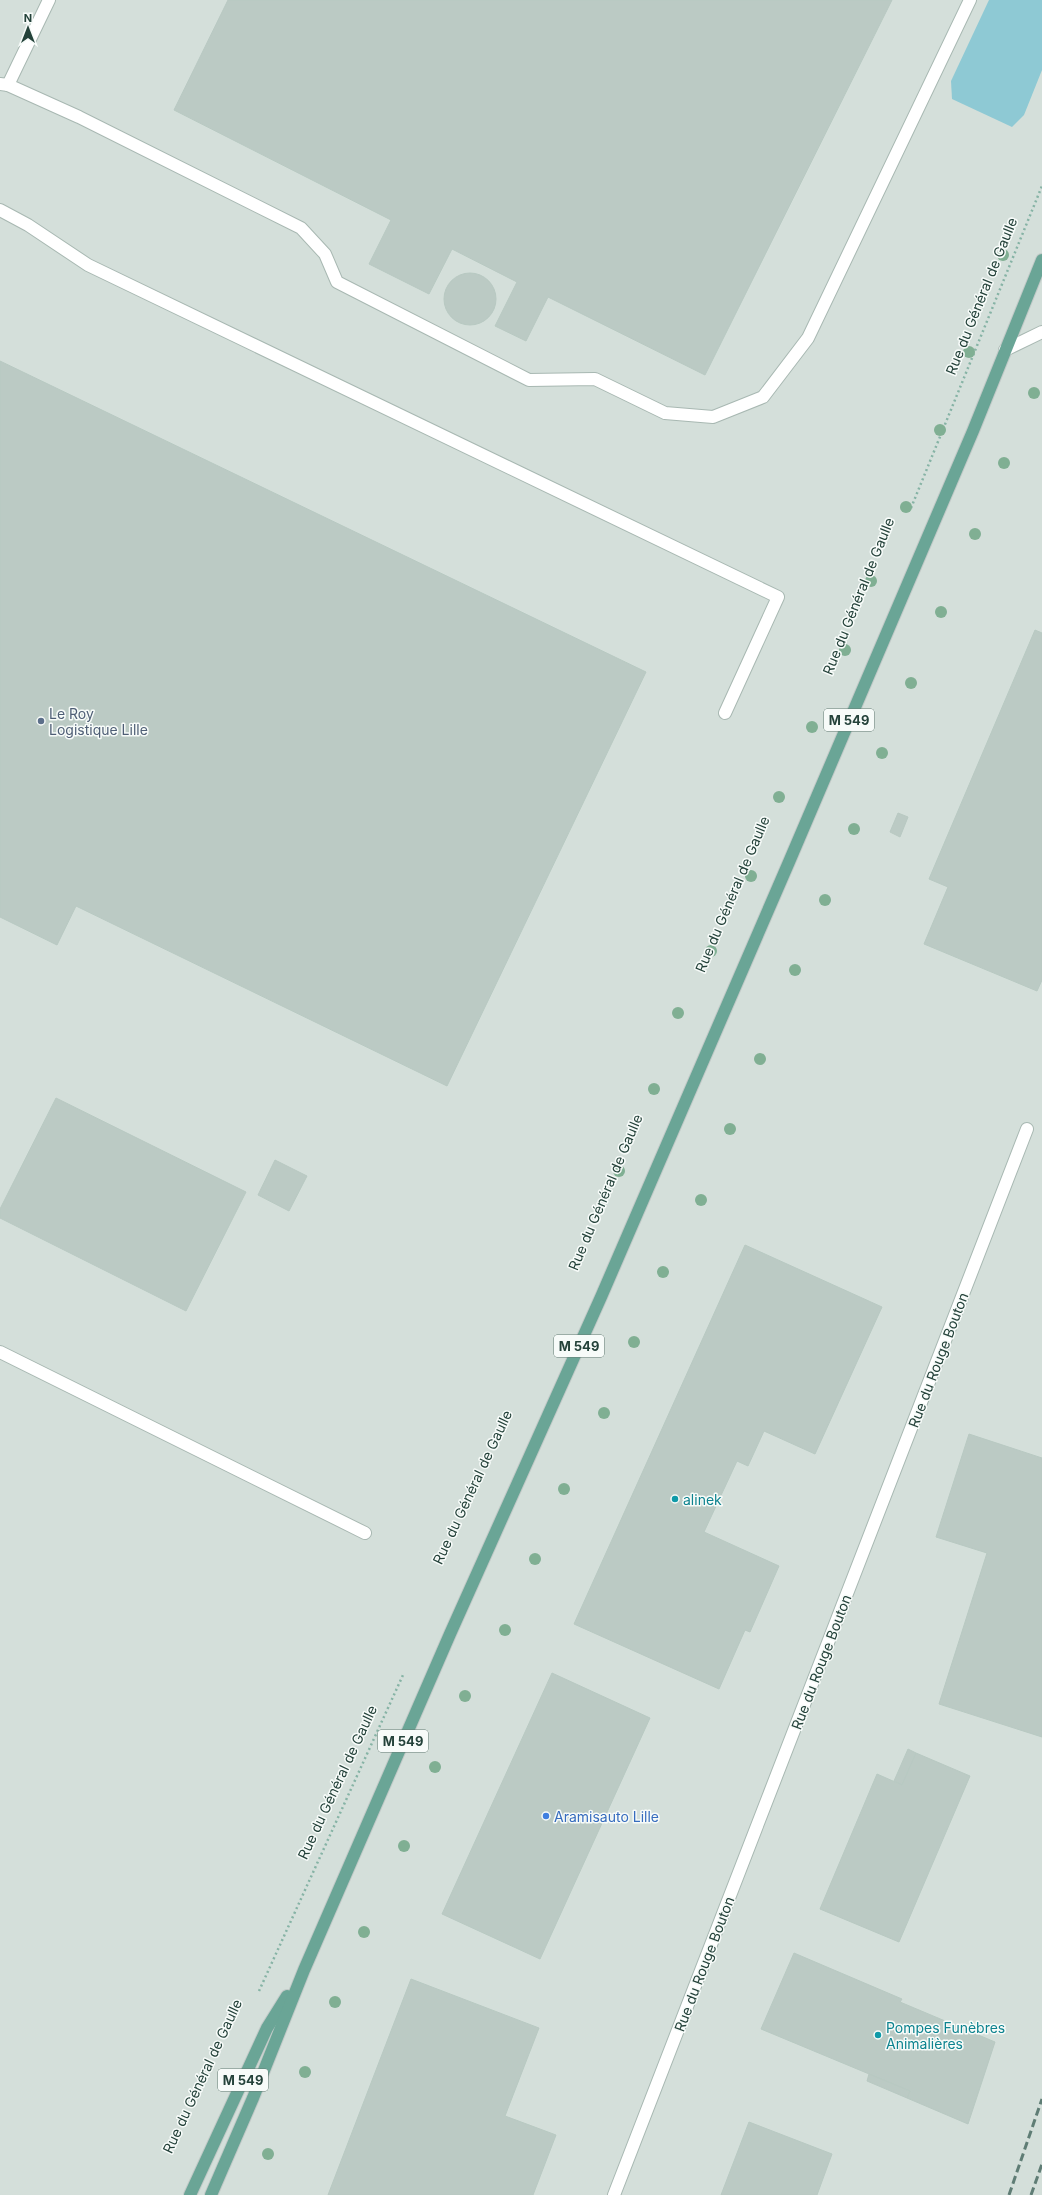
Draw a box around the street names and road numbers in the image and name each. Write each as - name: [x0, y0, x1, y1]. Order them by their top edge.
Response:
- street label: Rue du Général de Gaulle: [942, 215, 1020, 377]
- street label: Rue du Général de Gaulle: [819, 515, 897, 677]
- road number: M 549: [824, 709, 874, 731]
- street label: Rue du Général de Gaulle: [691, 813, 773, 975]
- street label: Rue du Général de Gaulle: [564, 1111, 646, 1273]
- street label: Rue du Rouge Bouton: [904, 1290, 972, 1430]
- road number: M 549: [554, 1335, 604, 1357]
- street label: Rue du Général de Gaulle: [429, 1407, 515, 1567]
- street label: Rue du Rouge Bouton: [787, 1592, 855, 1732]
- street label: Rue du Général de Gaulle: [294, 1702, 380, 1862]
- road number: M 549: [378, 1730, 428, 1752]
- street label: Rue du Rouge Bouton: [670, 1894, 738, 2034]
- street label: Rue du Général de Gaulle: [159, 1996, 245, 2156]
- road number: M 549: [218, 2069, 268, 2091]

